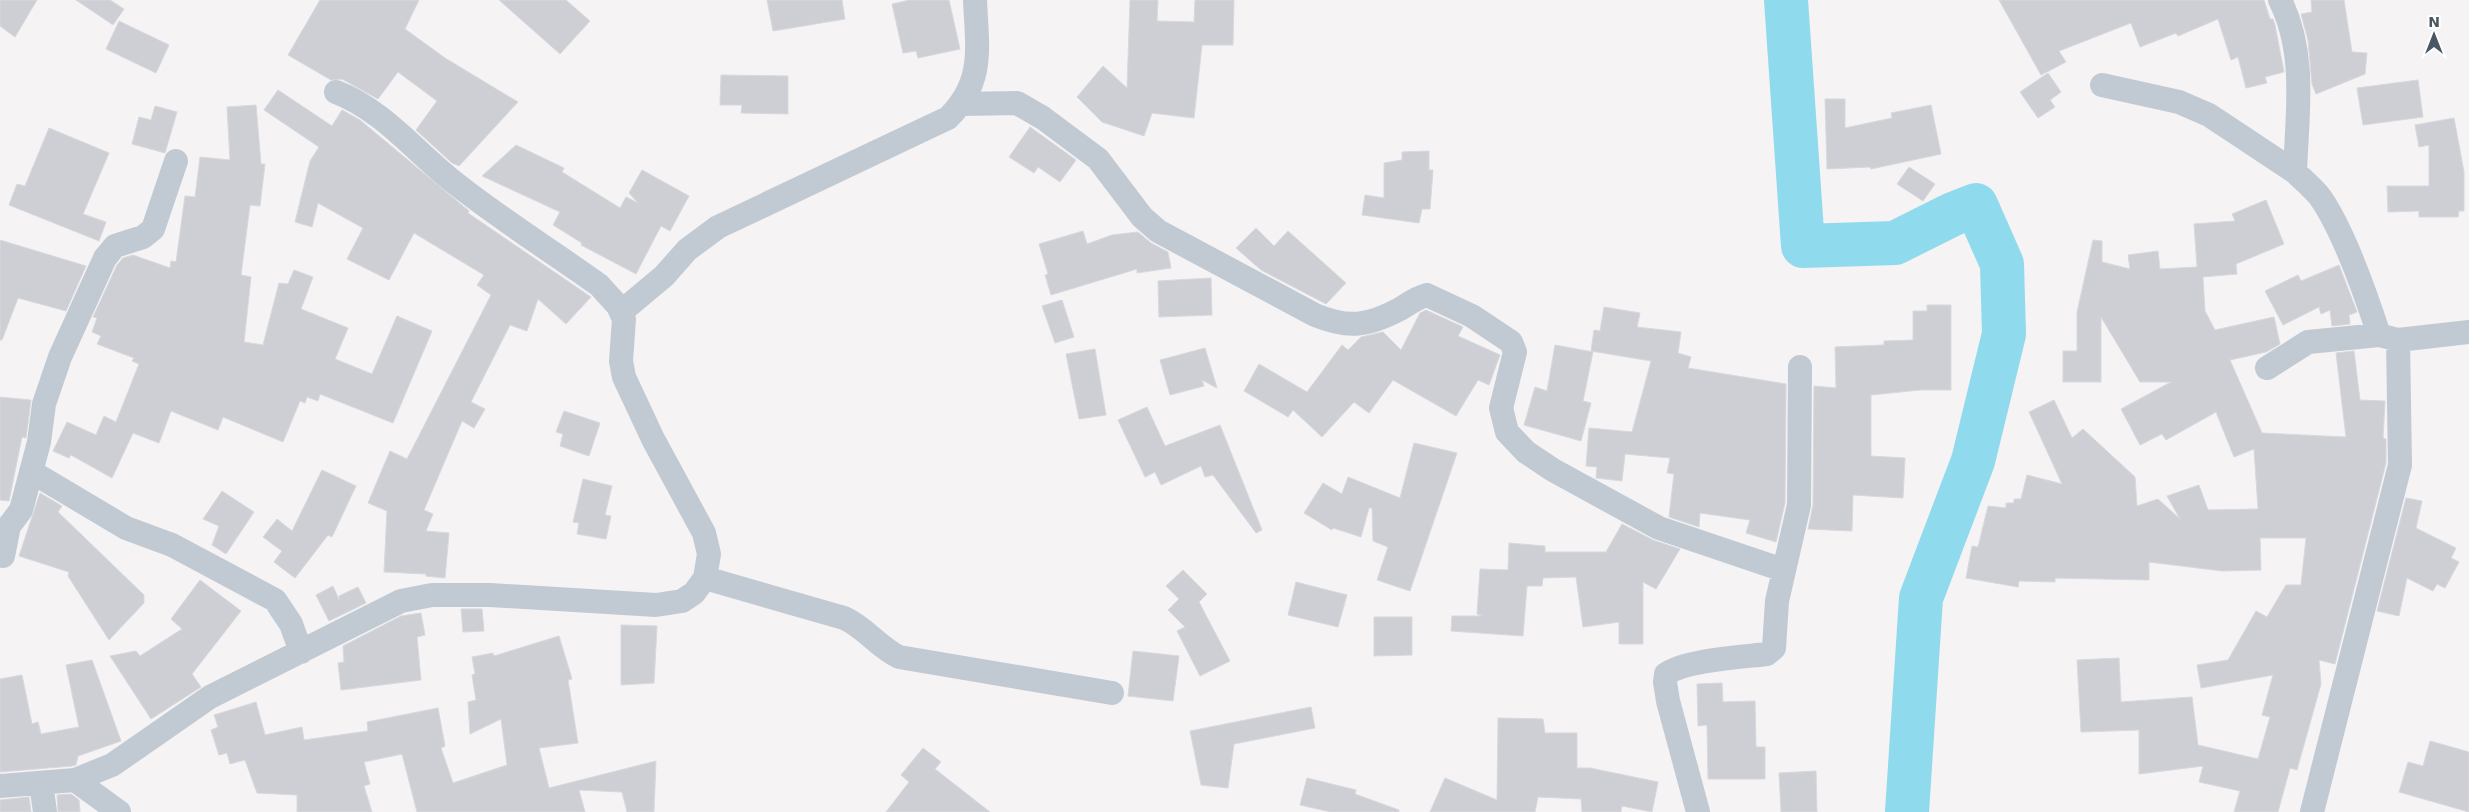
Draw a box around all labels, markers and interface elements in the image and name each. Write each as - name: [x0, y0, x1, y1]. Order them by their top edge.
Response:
- north arrow: [2409, 10, 2459, 60]
- text: N: [2428, 14, 2440, 30]

